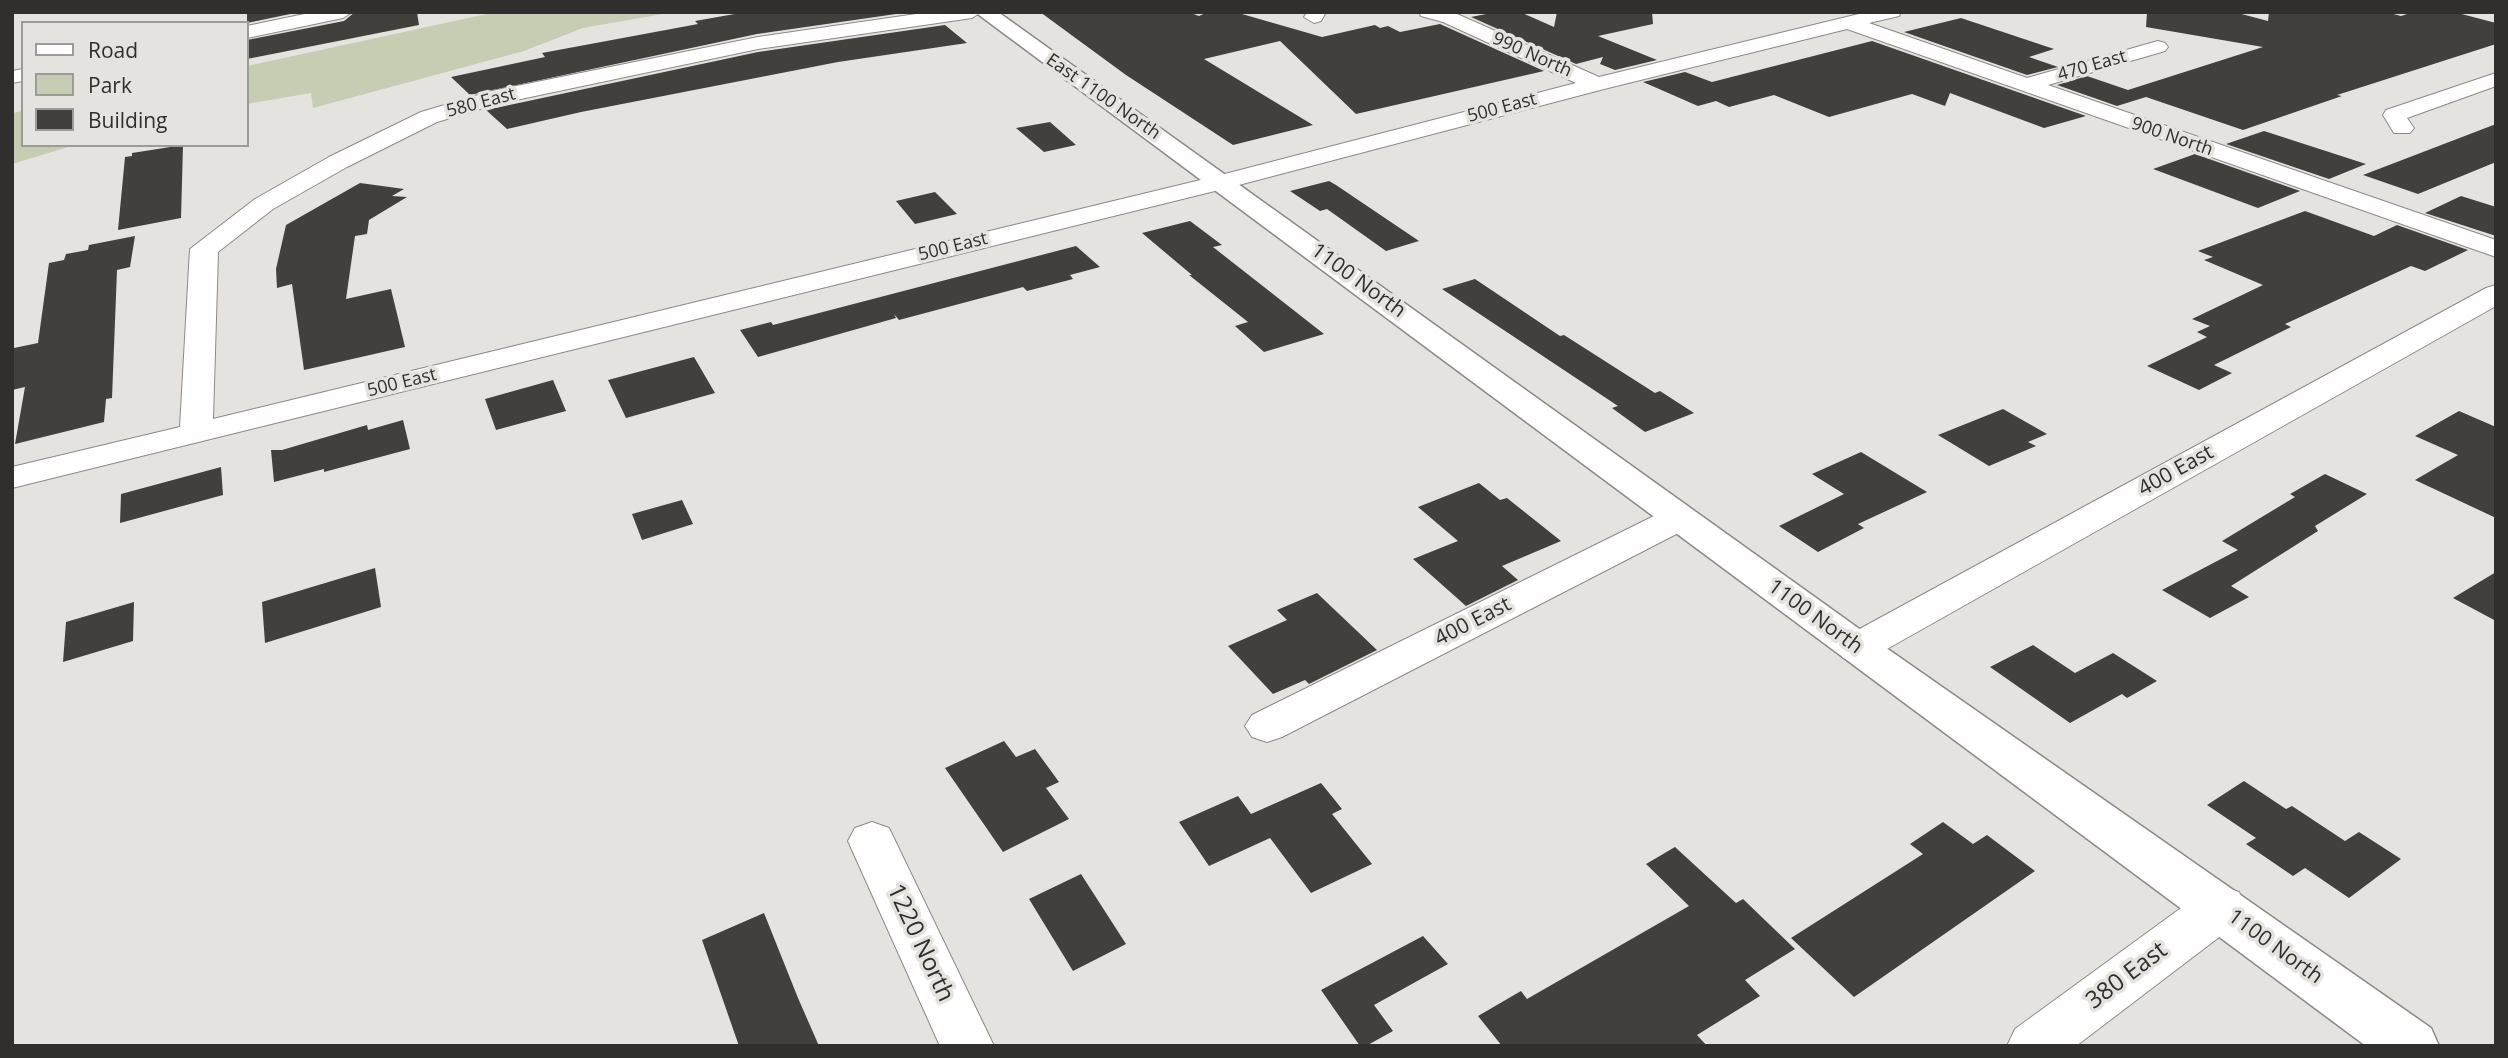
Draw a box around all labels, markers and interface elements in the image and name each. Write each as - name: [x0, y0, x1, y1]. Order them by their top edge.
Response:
- legend: [21, 21, 248, 147]
- street label: 990 North: [1489, 28, 1575, 82]
- text: Road: [88, 36, 138, 64]
- street label: 470 East: [2055, 46, 2129, 86]
- street label: East 1100 North: [1042, 50, 1164, 144]
- text: Park: [88, 71, 132, 99]
- street label: 580 East: [444, 83, 518, 123]
- street label: 500 East: [1465, 88, 1539, 128]
- text: Building: [88, 106, 167, 134]
- street label: 900 North: [2128, 113, 2216, 161]
- street label: 500 East: [916, 228, 990, 266]
- street label: 1100 North: [1306, 238, 1410, 324]
- street label: 500 East: [365, 364, 439, 402]
- street label: 400 East: [2134, 440, 2218, 502]
- street label: 1100 North: [1763, 574, 1867, 660]
- street label: 400 East: [1431, 592, 1515, 652]
- street label: 1220 North: [880, 879, 960, 1007]
- street label: 1100 North: [2223, 904, 2327, 990]
- street label: 380 East: [2081, 936, 2173, 1016]

